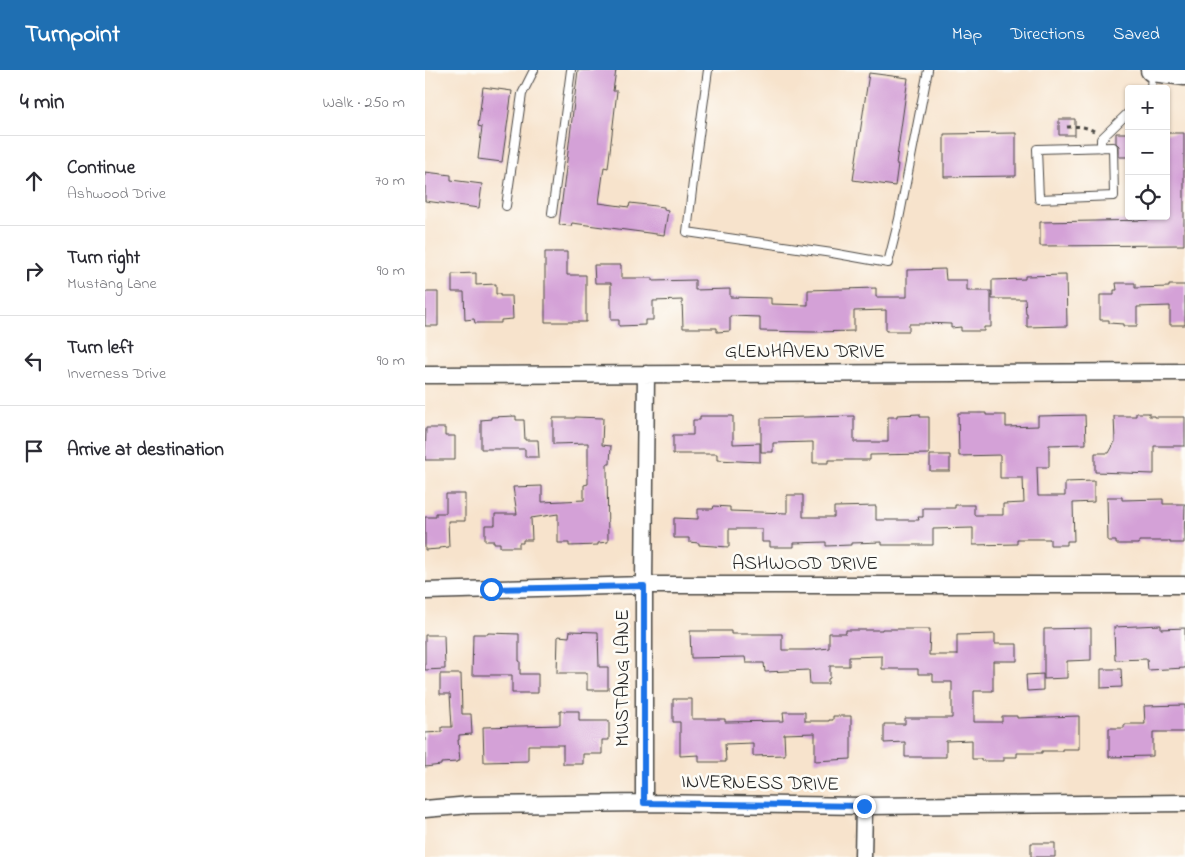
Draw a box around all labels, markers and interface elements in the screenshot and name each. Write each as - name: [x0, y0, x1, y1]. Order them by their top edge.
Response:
- text: Turnpoint: [25, 18, 120, 53]
- text: Map: [952, 22, 982, 48]
- text: Directions: [1010, 22, 1085, 48]
- text: Saved: [1113, 22, 1160, 48]
- map controls: [1125, 85, 1170, 220]
- button: +: [1125, 85, 1170, 130]
- text: 4 min: [20, 88, 64, 118]
- text: Walk · 250 m: [322, 91, 405, 115]
- button: −: [1125, 130, 1170, 175]
- text: Continue: [67, 155, 135, 182]
- icon: ahead: [20, 167, 48, 195]
- text: 70 m: [375, 169, 405, 193]
- button: locate: [1125, 175, 1170, 220]
- text: Ashwood Drive: [67, 182, 166, 206]
- text: Turn right: [67, 245, 140, 272]
- icon: right: [20, 257, 48, 285]
- text: 90 m: [377, 259, 405, 283]
- text: Mustang Lane: [67, 272, 157, 296]
- text: Turn left: [67, 335, 134, 362]
- street label: GLENHAVEN DRIVE: [725, 338, 885, 367]
- icon: left: [20, 347, 48, 375]
- text: 90 m: [377, 349, 405, 373]
- text: Inverness Drive: [67, 362, 166, 386]
- icon: arrive: [20, 437, 48, 465]
- text: Arrive at destination: [67, 437, 224, 464]
- street label: ASHWOOD DRIVE: [732, 550, 878, 579]
- route start: [480, 578, 503, 601]
- street label: MUSTANG LANE: [609, 609, 638, 747]
- street label: INVERNESS DRIVE: [681, 768, 839, 800]
- route end: [853, 795, 876, 818]

